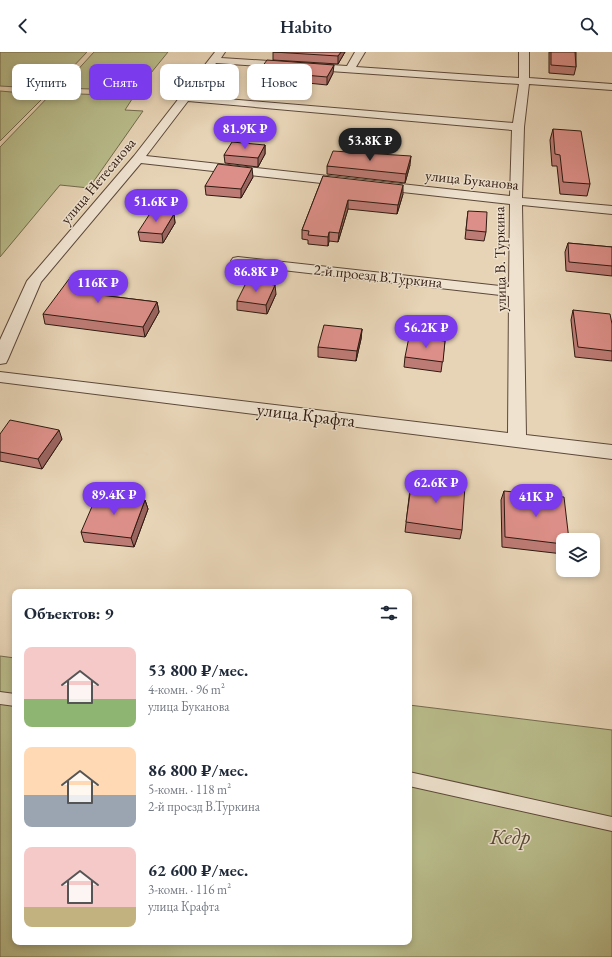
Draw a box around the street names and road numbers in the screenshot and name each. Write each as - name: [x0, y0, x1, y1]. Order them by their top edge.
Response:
- street label: улица Нетесанова: [56, 133, 139, 228]
- street label: улица Буканова: [424, 165, 520, 194]
- street label: улица В. Туркина: [489, 206, 510, 312]
- street label: 2-й проезд В.Туркина: [313, 259, 443, 292]
- street label: улица Крафта: [256, 397, 357, 432]

